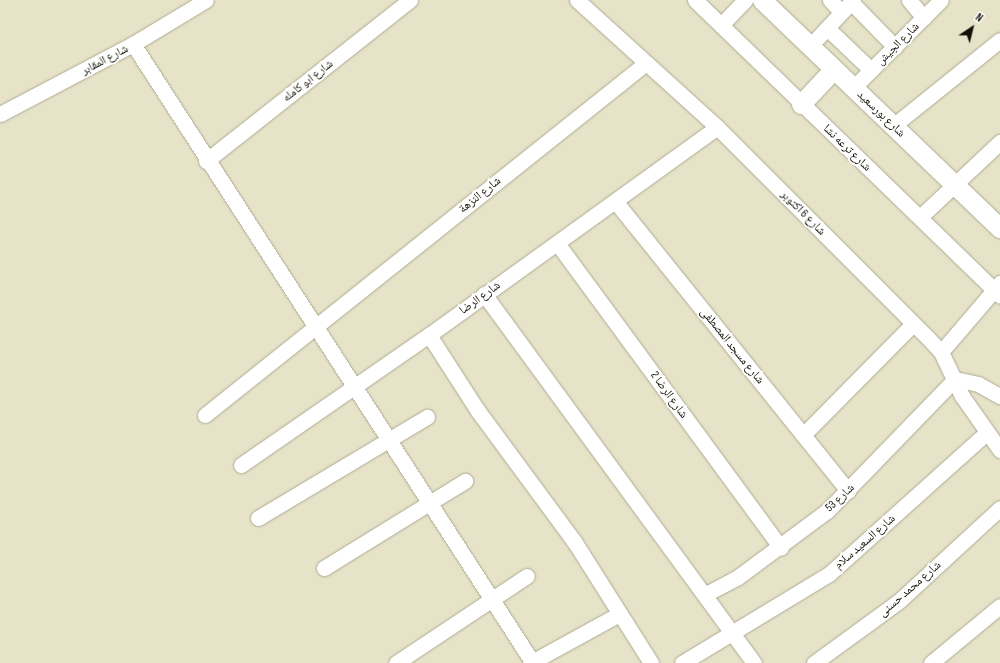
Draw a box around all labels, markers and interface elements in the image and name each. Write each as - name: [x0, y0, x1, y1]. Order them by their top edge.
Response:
- north arrow: [952, 8, 992, 48]
- text: N: [973, 11, 985, 25]
- street label: شارع الجيش: [874, 20, 922, 68]
- street label: شارع المقابر: [79, 42, 131, 78]
- street label: شارع ابو كامله: [280, 57, 336, 105]
- street label: شارع بورسعيد: [854, 88, 908, 140]
- street label: شارع ترعه نشا: [820, 122, 874, 174]
- street label: شارع النزهة: [456, 174, 504, 216]
- street label: شارع 6 اكتوبر: [777, 187, 829, 239]
- street label: شارع الرضا: [457, 278, 503, 318]
- street label: شارع مسجد المصطفى: [697, 305, 767, 387]
- street label: شارع الرضا 2: [647, 369, 691, 421]
- street label: شارع 53: [822, 481, 858, 515]
- street label: شارع السعيد سلام: [832, 512, 898, 572]
- street label: شارع محمد حسنى: [876, 558, 944, 620]

